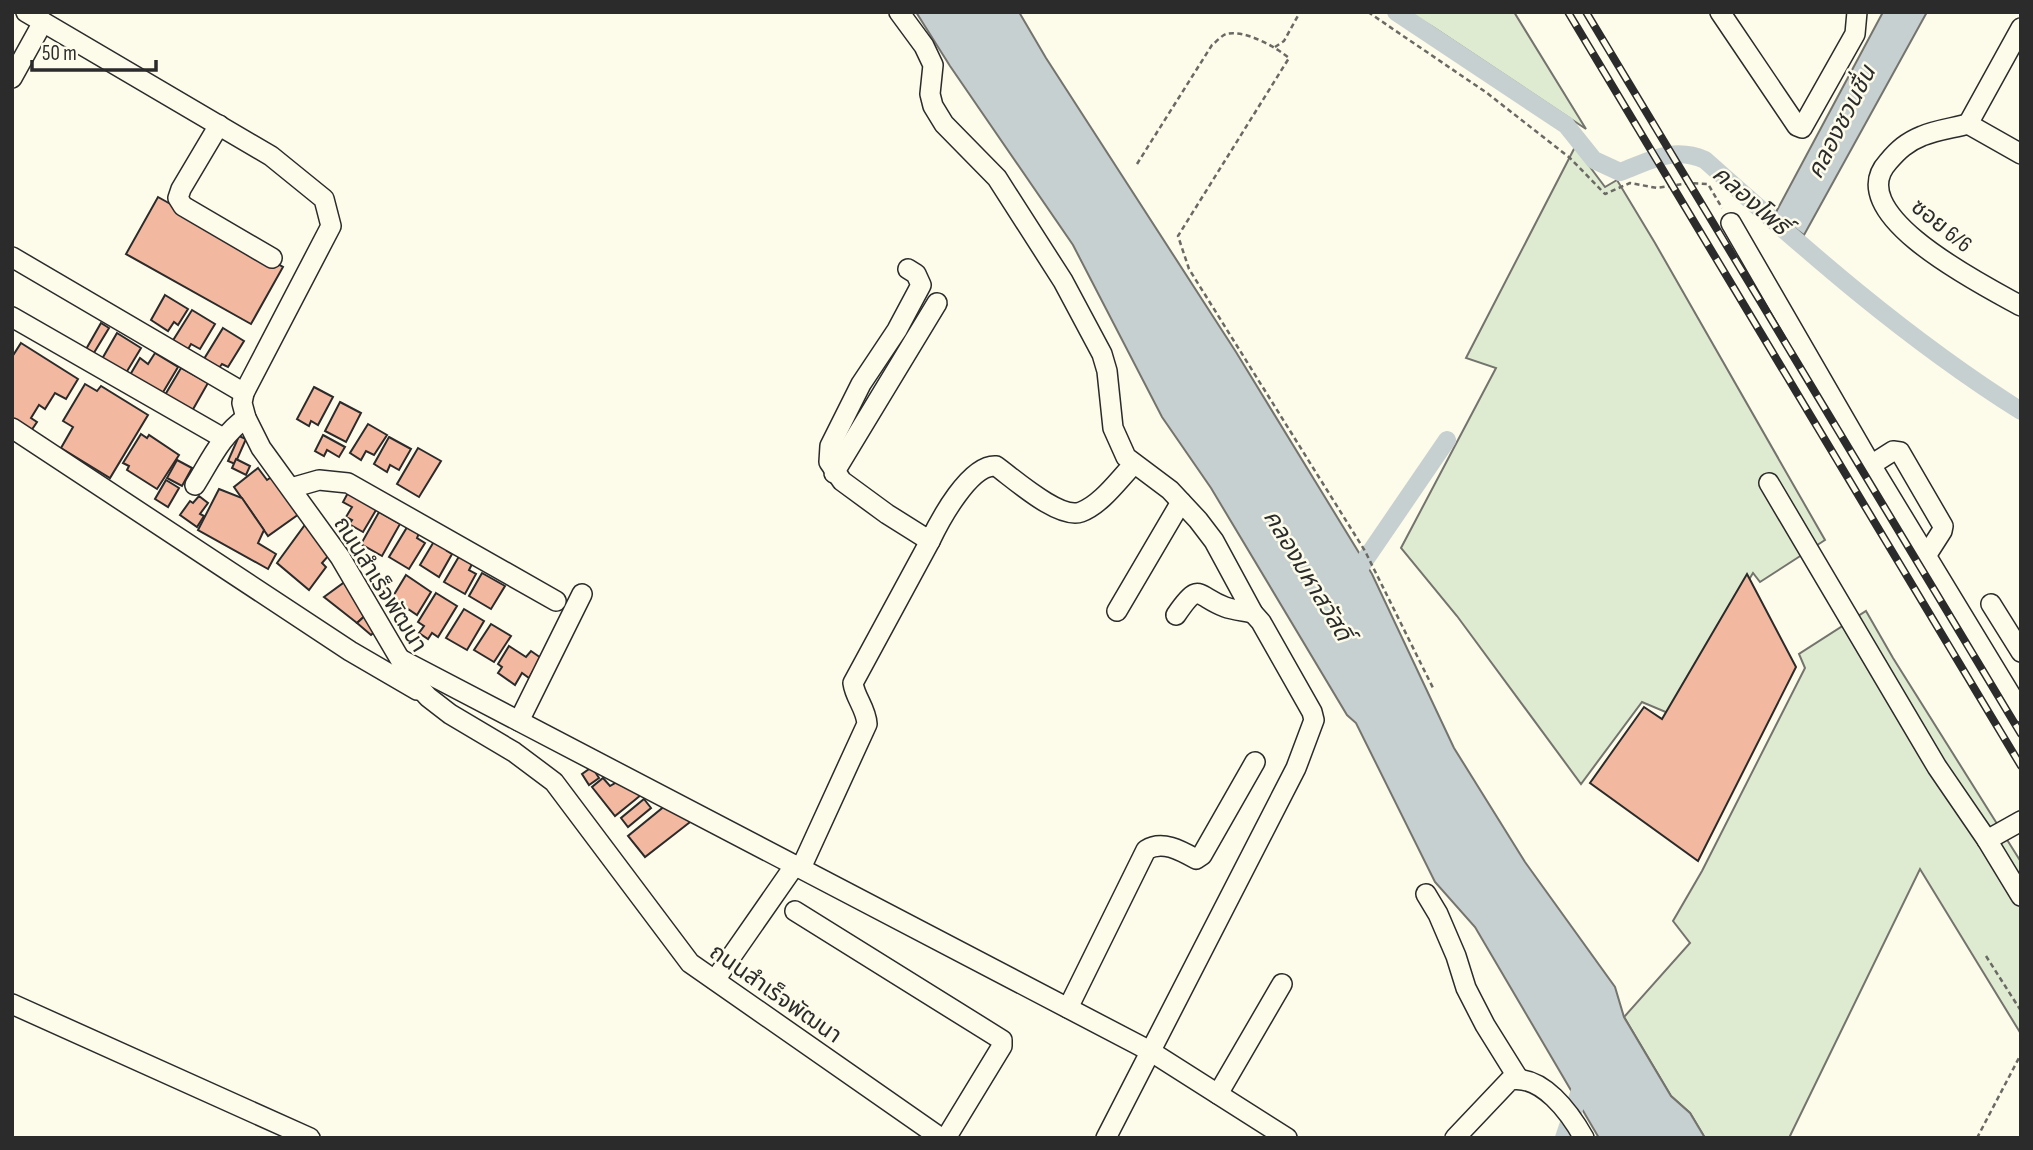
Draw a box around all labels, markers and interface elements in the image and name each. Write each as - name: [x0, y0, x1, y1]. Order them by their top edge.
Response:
- scale bar: [32, 28, 156, 72]
- text: 50 m: [42, 41, 77, 66]
- water label: คลองชวนชื่น: [1798, 58, 1883, 183]
- water label: คลองโพธิ์: [1707, 159, 1800, 246]
- street label: ซอย 6/6: [1905, 193, 1977, 259]
- water label: คลองมหาสวัสดิ์: [1257, 504, 1362, 651]
- street label: ถนนสำเร็จพัฒนา: [327, 511, 433, 658]
- street label: ถนนสำเร็จพัฒนา: [704, 938, 847, 1050]

